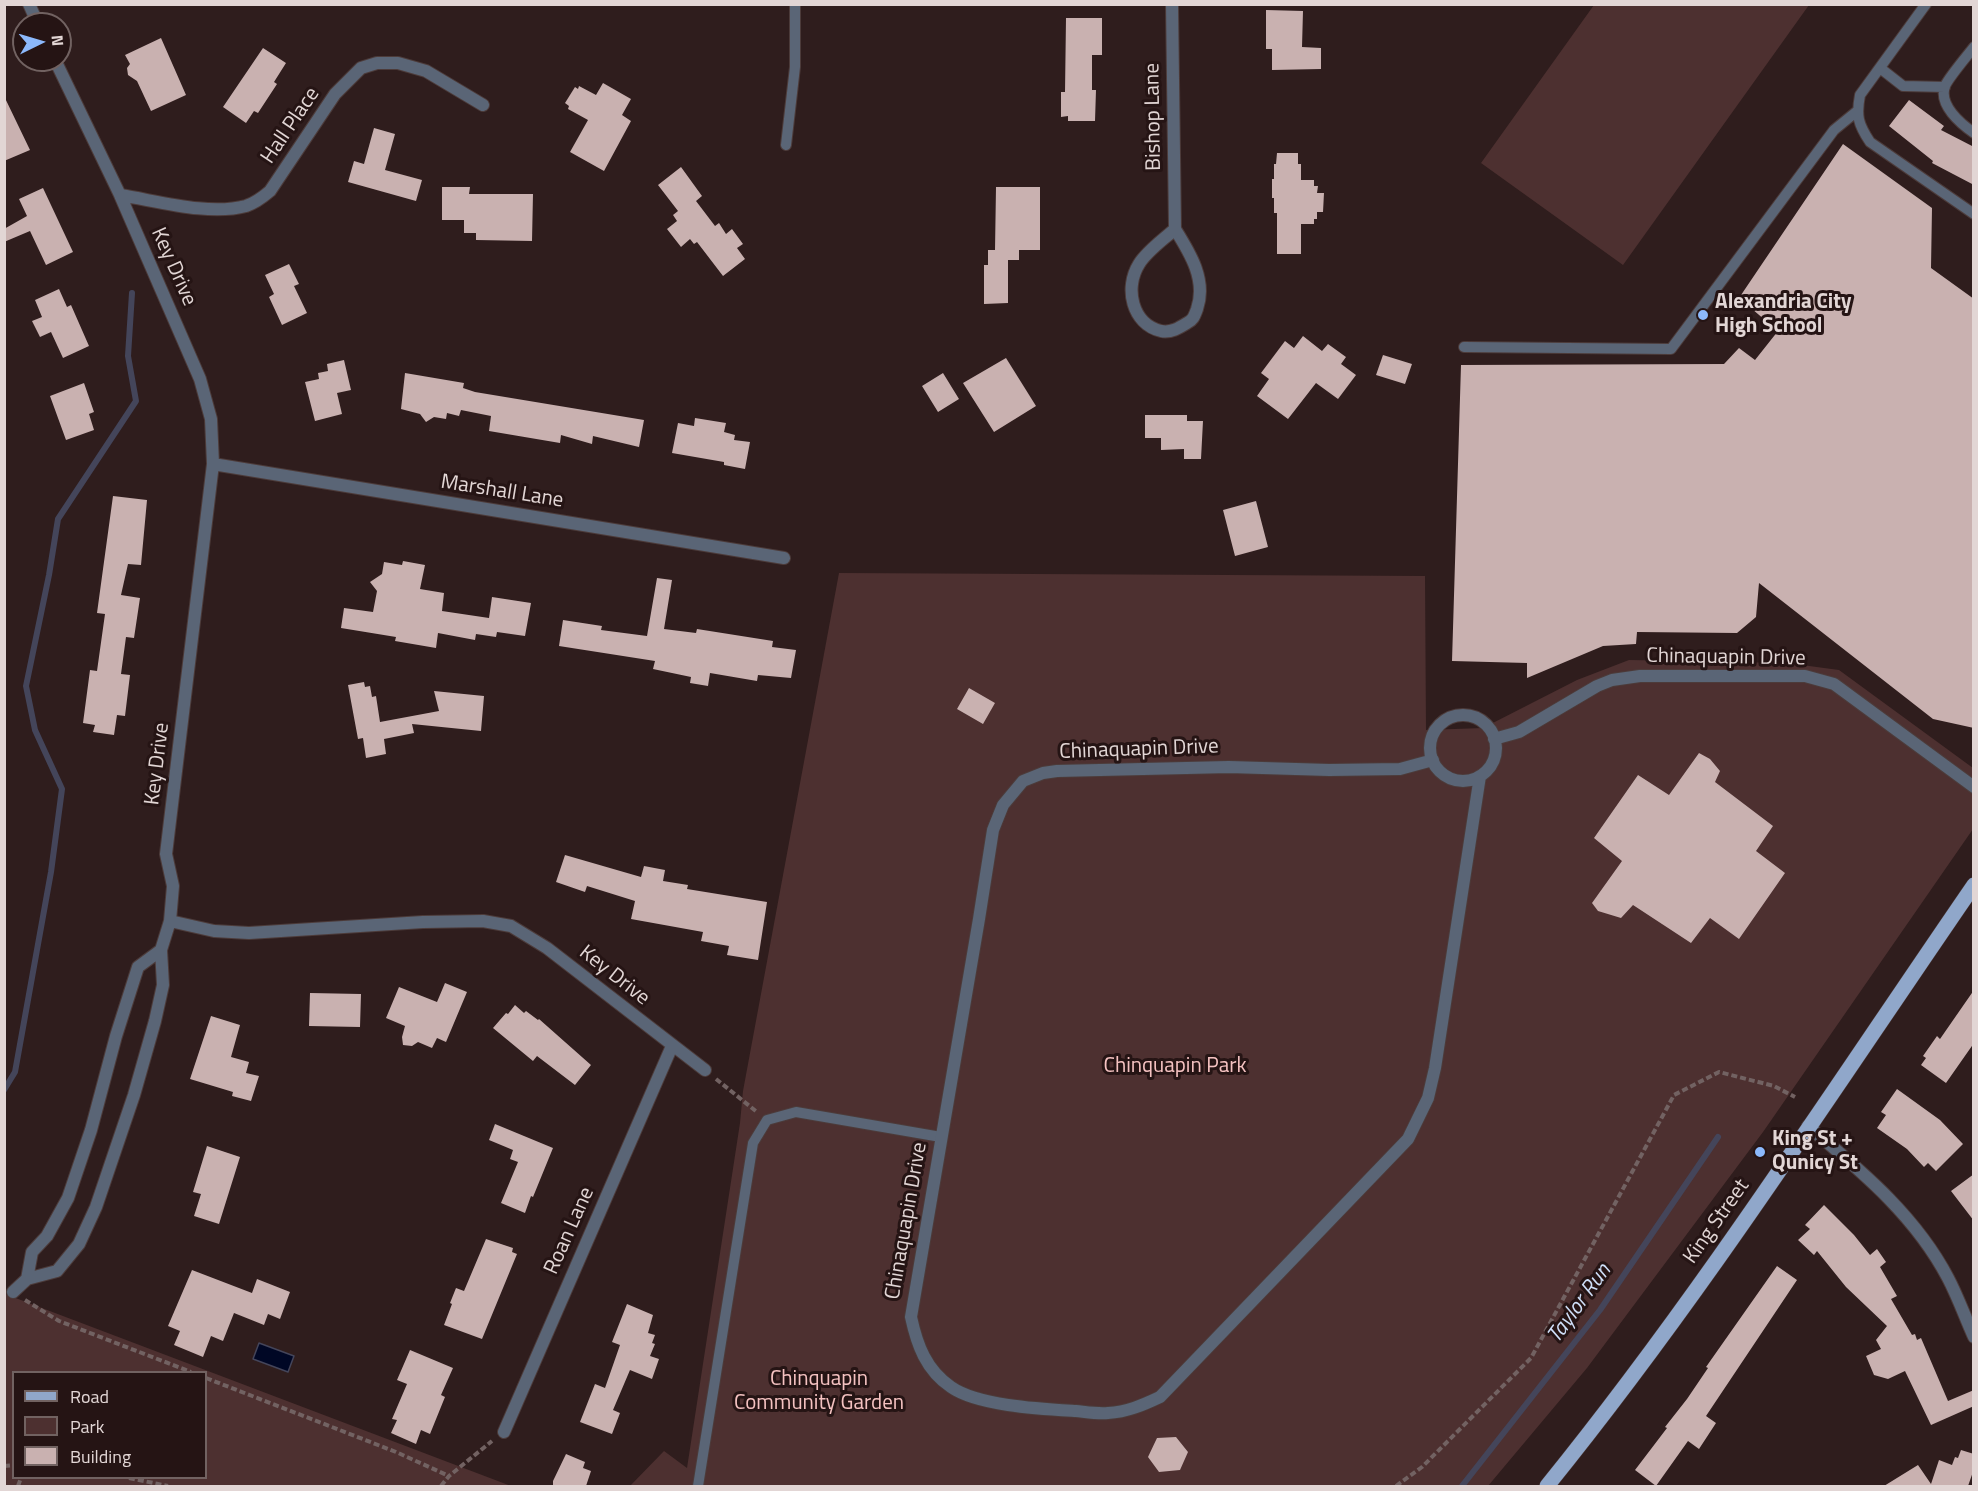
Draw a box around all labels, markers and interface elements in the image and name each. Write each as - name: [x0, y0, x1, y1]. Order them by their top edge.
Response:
- north arrow: [12, 12, 72, 72]
- text: N: [46, 34, 70, 47]
- street label: Bishop Lane: [1140, 63, 1168, 171]
- street label: Hall Place: [256, 83, 326, 169]
- street label: Key Drive: [145, 224, 201, 310]
- place label: Alexandria City High School: [1715, 290, 1851, 340]
- marker: Alexandria City High School: [1696, 308, 1710, 322]
- street label: Marshall Lane: [439, 470, 565, 514]
- street label: Chinaquapin Drive: [1646, 644, 1806, 672]
- street label: Key Drive: [140, 721, 176, 807]
- street label: Chinaquapin Drive: [1059, 735, 1219, 765]
- street label: Key Drive: [574, 941, 654, 1011]
- park label: Chinquapin Park: [1103, 1054, 1247, 1080]
- place label: King St + Qunicy St: [1772, 1127, 1858, 1177]
- street label: Chinaquapin Drive: [881, 1140, 933, 1302]
- marker: King St + Qunicy St: [1753, 1145, 1767, 1159]
- street label: King Street: [1679, 1175, 1755, 1269]
- street label: Roan Lane: [540, 1184, 600, 1278]
- water label: Taylor Run: [1542, 1259, 1618, 1349]
- park label: Chinquapin Community Garden: [734, 1367, 904, 1417]
- legend: [12, 1371, 207, 1479]
- text: Road: [70, 1383, 109, 1410]
- text: Park: [70, 1413, 104, 1440]
- text: Building: [70, 1443, 131, 1470]

